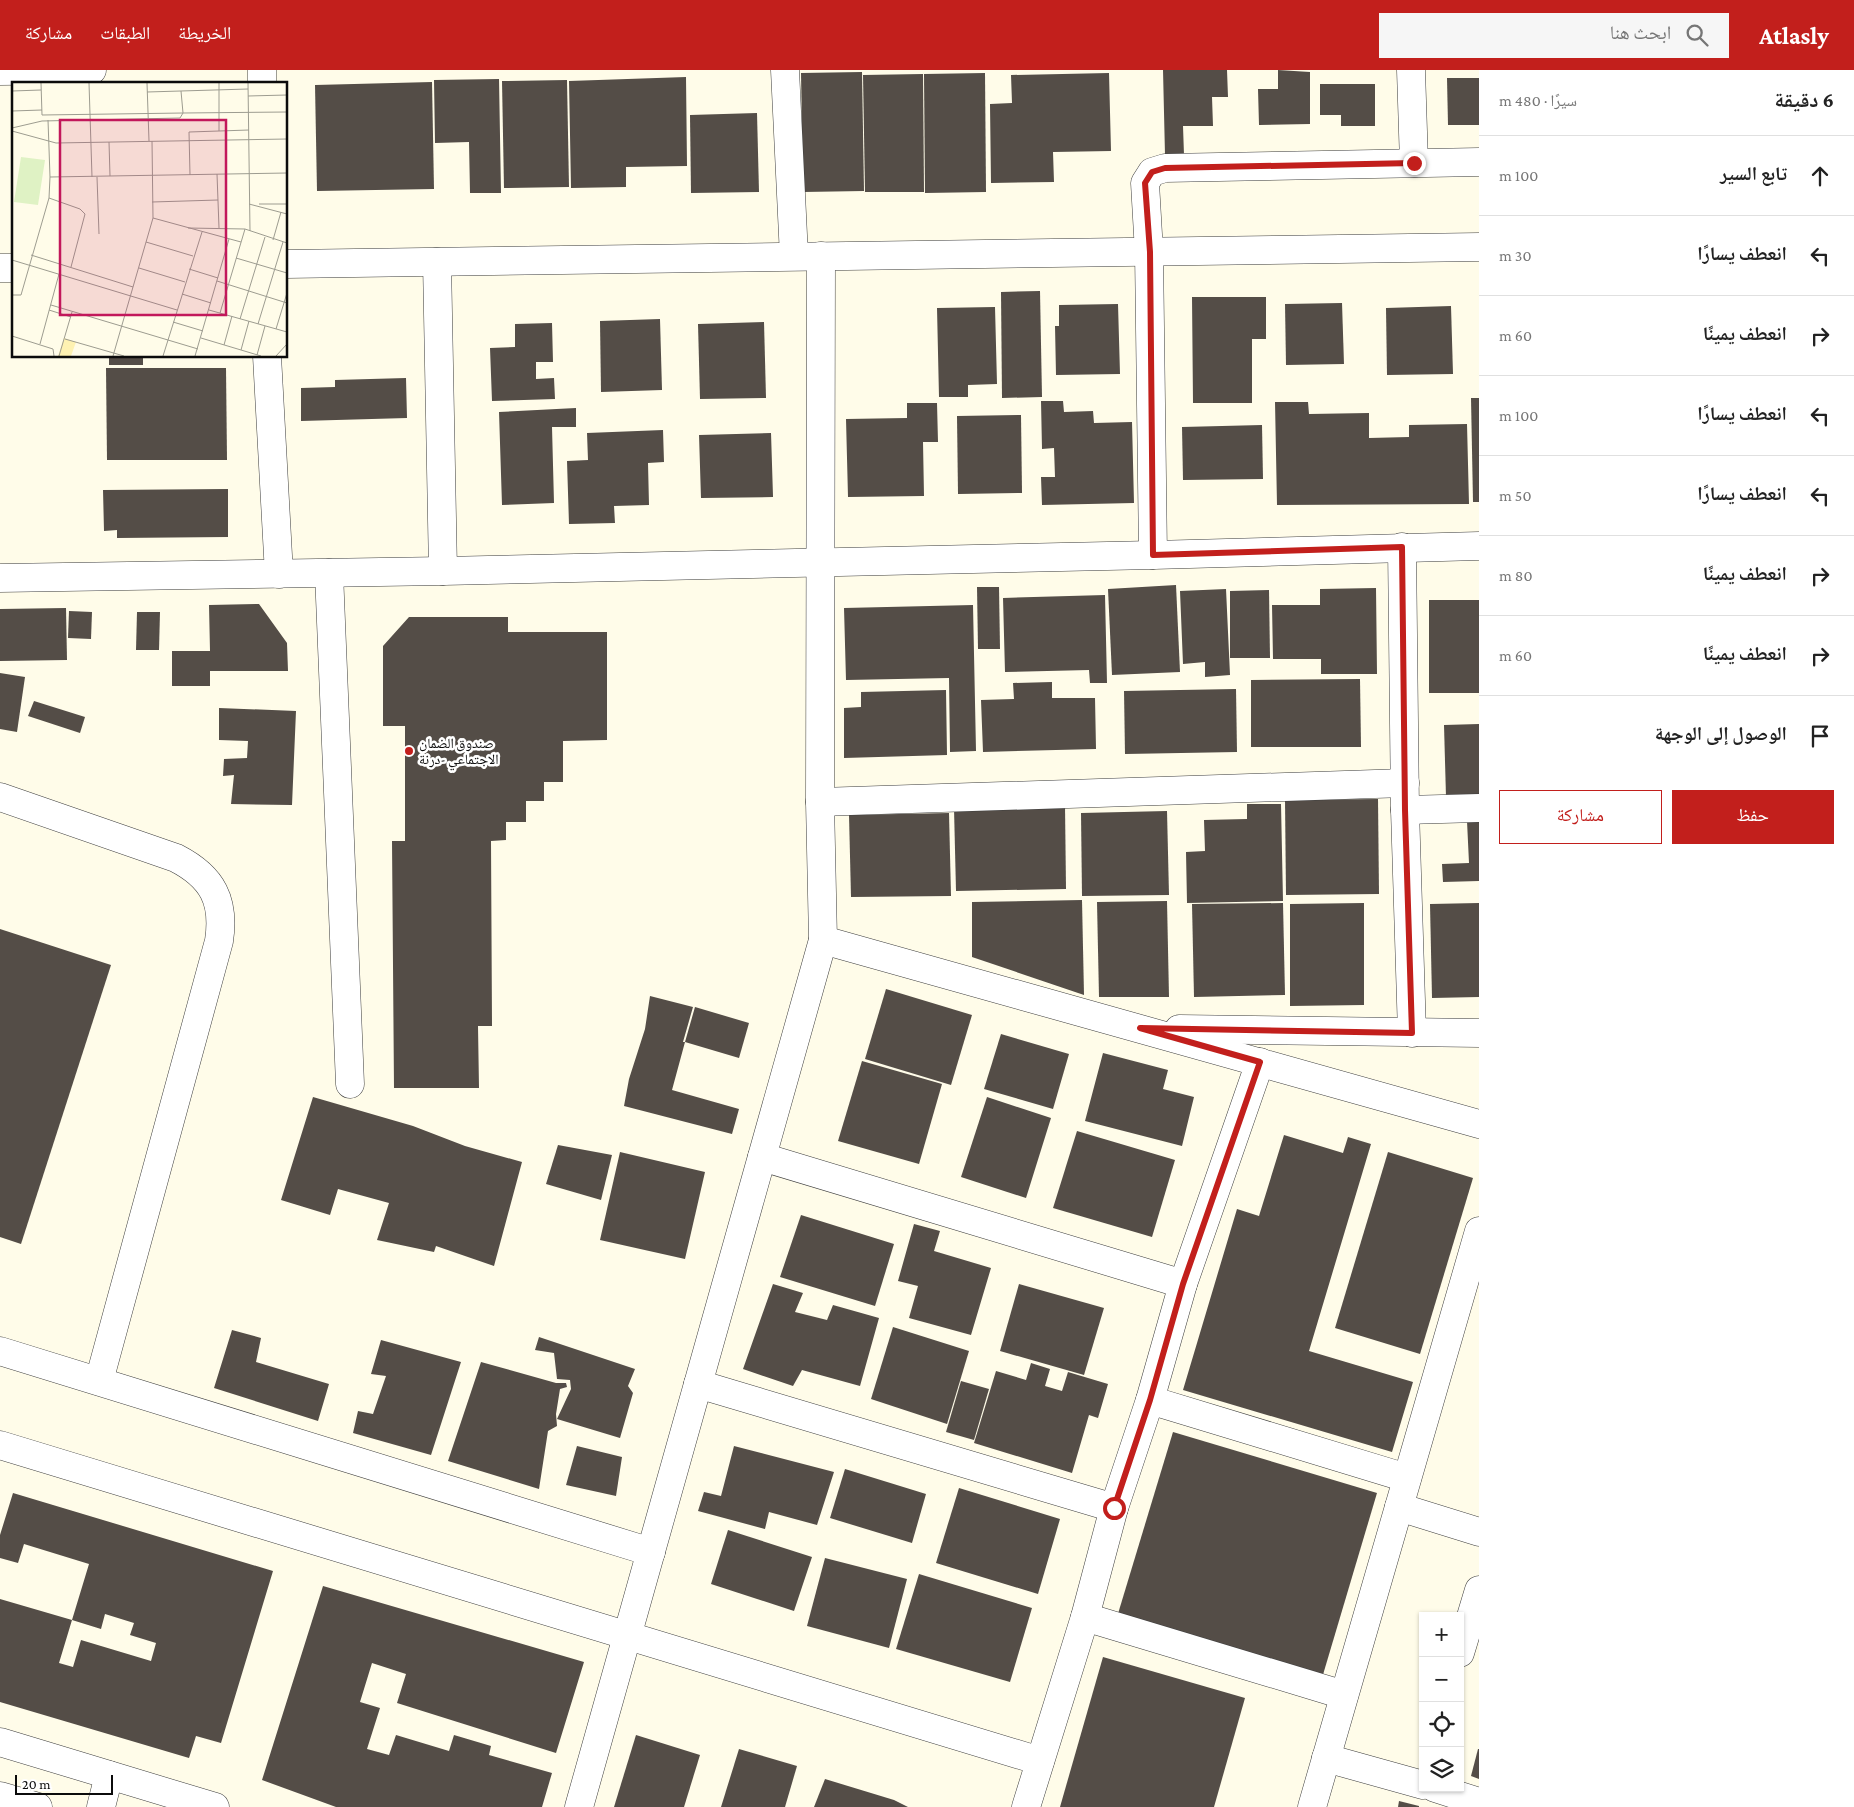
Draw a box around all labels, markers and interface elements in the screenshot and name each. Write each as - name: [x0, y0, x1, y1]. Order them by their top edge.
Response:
- search box: [1379, 13, 1729, 58]
- icon: search: [1683, 21, 1711, 49]
- text: ابحث هنا: [1610, 22, 1671, 43]
- text: Atlasly: [1759, 22, 1829, 49]
- text: مشاركة: [25, 23, 72, 43]
- text: الطبقات: [100, 23, 150, 43]
- text: الخريطة: [178, 23, 231, 43]
- inset map: [12, 82, 288, 358]
- text: 6 دقيقة: [1774, 88, 1834, 112]
- text: سيرًا · 480 m: [1499, 92, 1577, 109]
- route end: [1403, 152, 1426, 175]
- icon: ahead: [1806, 162, 1834, 190]
- text: تابع السير: [1720, 163, 1787, 184]
- text: 100 m: [1499, 167, 1538, 184]
- icon: left: [1806, 242, 1834, 270]
- text: انعطف يسارًا: [1697, 243, 1787, 264]
- text: 30 m: [1499, 247, 1532, 264]
- icon: right: [1806, 322, 1834, 350]
- text: انعطف يمينًا: [1703, 323, 1787, 344]
- text: 60 m: [1499, 327, 1532, 344]
- icon: left: [1806, 402, 1834, 430]
- text: انعطف يسارًا: [1697, 403, 1787, 424]
- text: 100 m: [1499, 407, 1538, 424]
- icon: left: [1806, 482, 1834, 510]
- text: انعطف يسارًا: [1697, 483, 1787, 504]
- text: 50 m: [1499, 487, 1531, 504]
- icon: right: [1806, 562, 1834, 590]
- text: انعطف يمينًا: [1703, 563, 1787, 584]
- text: 80 m: [1499, 567, 1533, 584]
- icon: right: [1806, 642, 1834, 670]
- text: انعطف يمينًا: [1703, 643, 1787, 664]
- text: 60 m: [1499, 647, 1532, 664]
- icon: arrive: [1806, 722, 1834, 750]
- text: الوصول إلى الوجهة: [1655, 723, 1787, 744]
- place label: صندوق الضمان الاجتماعي -درنة: [419, 735, 499, 771]
- marker: صندوق الضمان الاجتماعي -درنة: [403, 745, 415, 757]
- button: مشاركة: [1499, 790, 1662, 844]
- button: حفظ: [1672, 790, 1834, 844]
- route start: [1103, 1497, 1126, 1520]
- map controls: [1419, 1612, 1464, 1792]
- button: +: [1419, 1612, 1464, 1657]
- button: −: [1419, 1657, 1464, 1702]
- button: locate: [1419, 1702, 1464, 1747]
- button: layers: [1419, 1747, 1464, 1792]
- scale bar: [15, 1772, 112, 1795]
- text: 20 m: [22, 1776, 50, 1792]

